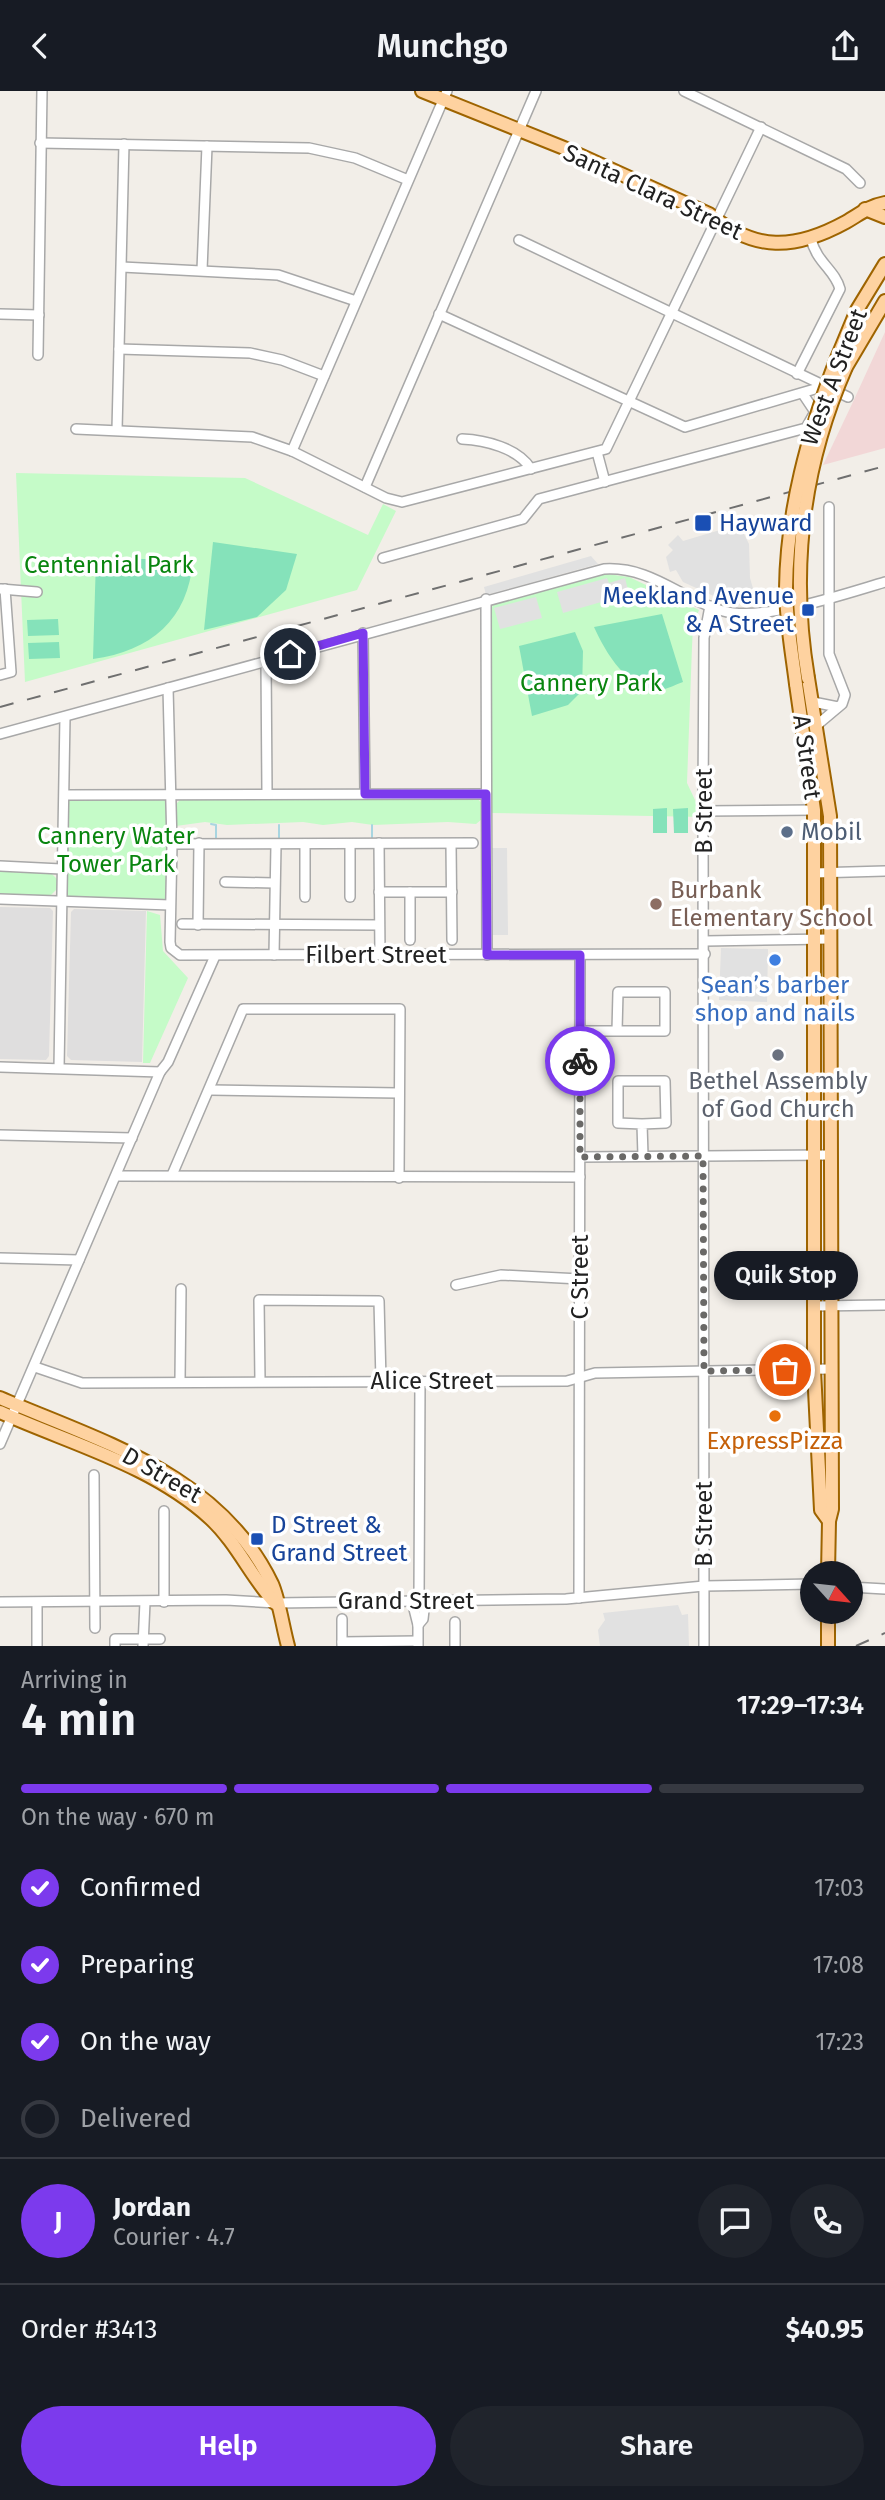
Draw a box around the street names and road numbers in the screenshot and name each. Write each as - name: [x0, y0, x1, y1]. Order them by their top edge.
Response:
- street label: Santa Clara Street: [559, 138, 747, 246]
- street label: West A Street: [795, 304, 873, 449]
- street label: A Street: [787, 713, 827, 801]
- street label: B Street: [690, 768, 718, 854]
- street label: Filbert Street: [305, 941, 447, 969]
- street label: C Street: [566, 1234, 594, 1319]
- street label: Alice Street: [370, 1367, 494, 1395]
- street label: D Street: [117, 1441, 207, 1509]
- street label: B Street: [690, 1481, 718, 1567]
- street label: Grand Street: [338, 1587, 475, 1615]

